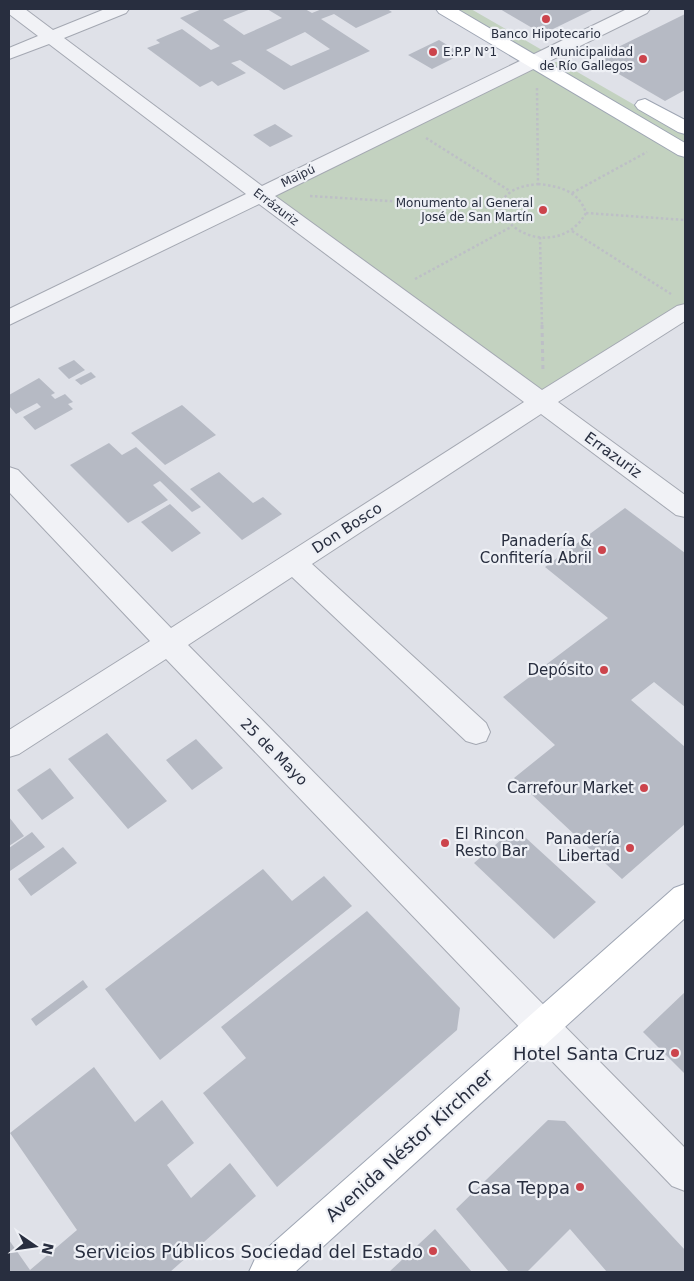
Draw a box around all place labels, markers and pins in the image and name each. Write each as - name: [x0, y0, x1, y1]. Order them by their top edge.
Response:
- marker: Banco Hipotecario: [540, 13, 552, 25]
- place label: Banco Hipotecario: [491, 27, 601, 41]
- place label: E.P.P N°1: [443, 45, 497, 59]
- place label: Municipalidad de Río Gallegos: [539, 45, 633, 73]
- marker: E.P.P N°1: [427, 46, 439, 58]
- marker: Municipalidad de Río Gallegos: [637, 53, 649, 65]
- place label: Monumento al General José de San Martín: [396, 196, 533, 224]
- marker: Monumento al General José de San Martín: [537, 204, 549, 216]
- place label: Panadería & Confitería Abril: [480, 532, 592, 567]
- marker: Panadería & Confitería Abril: [596, 544, 608, 556]
- place label: Depósito: [527, 661, 594, 679]
- marker: Depósito: [598, 664, 610, 676]
- place label: Carrefour Market: [507, 779, 634, 797]
- marker: Carrefour Market: [638, 782, 650, 794]
- place label: El Rincon Resto Bar: [455, 825, 528, 860]
- place label: Panadería Libertad: [545, 830, 620, 865]
- marker: El Rincon Resto Bar: [439, 837, 451, 849]
- marker: Panadería Libertad: [624, 842, 636, 854]
- place label: Hotel Santa Cruz: [513, 1043, 665, 1064]
- marker: Hotel Santa Cruz: [669, 1047, 681, 1059]
- place label: Casa Teppa: [467, 1177, 570, 1198]
- marker: Casa Teppa: [574, 1181, 586, 1193]
- place label: Servicios Públicos Sociedad del Estado: [75, 1241, 423, 1262]
- marker: Servicios Públicos Sociedad del Estado: [427, 1245, 439, 1257]

